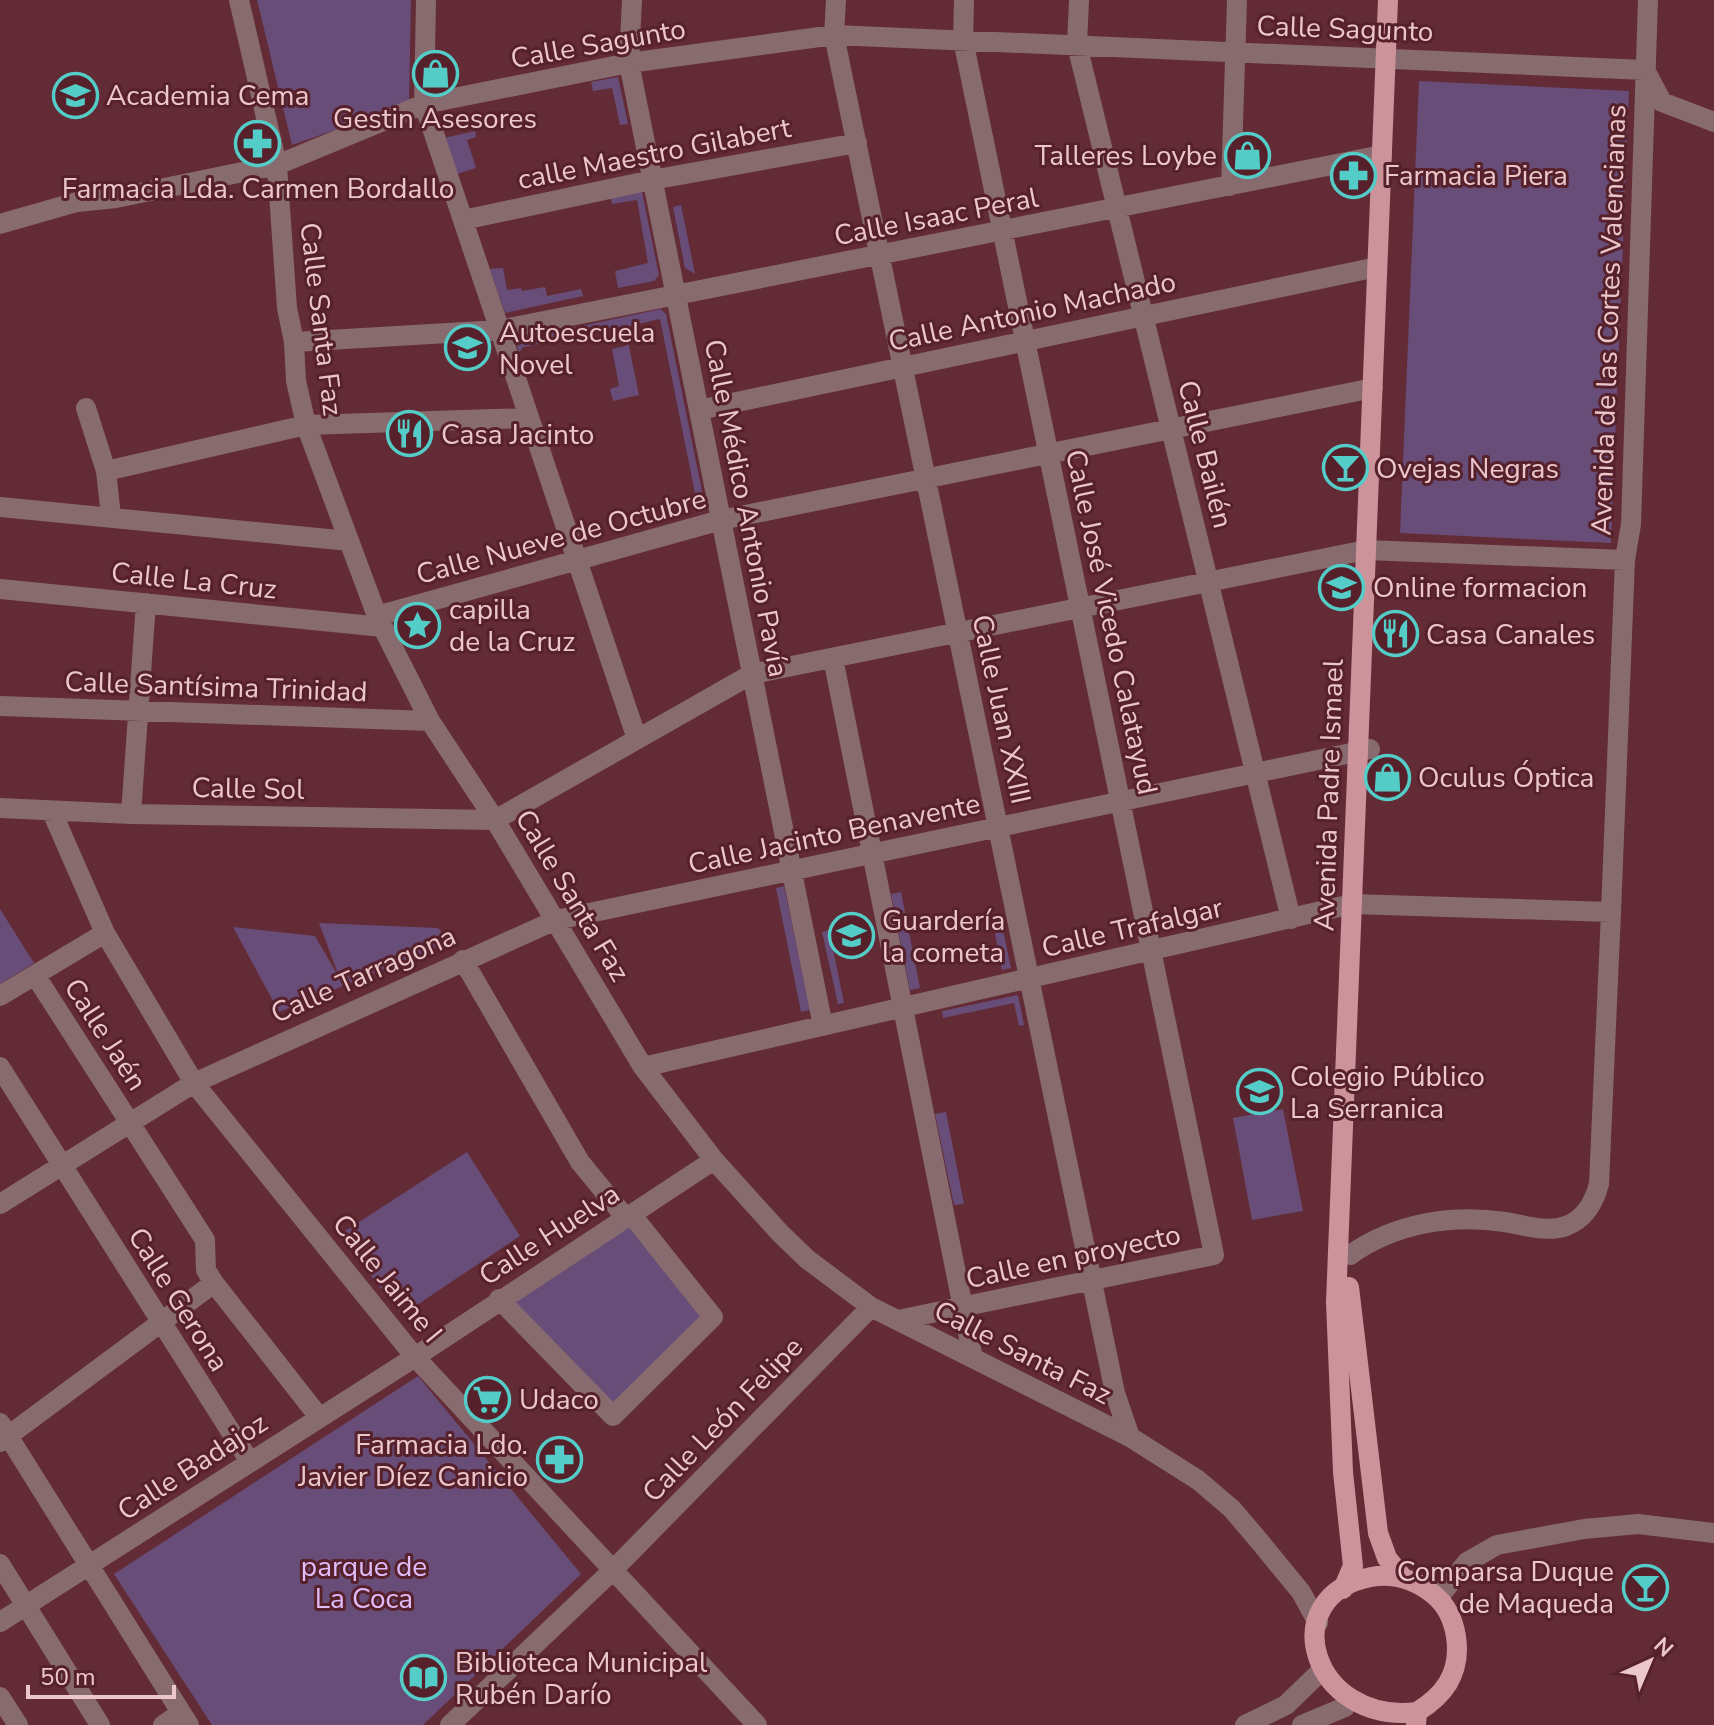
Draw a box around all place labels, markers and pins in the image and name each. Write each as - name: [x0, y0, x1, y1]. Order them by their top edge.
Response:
- shop icon: Gestin Asesores: [411, 50, 459, 98]
- school or university icon: Academia Cema: [51, 71, 99, 119]
- place label: Academia Cema: [106, 77, 309, 115]
- place label: Gestin Asesores: [333, 100, 537, 138]
- pharmacy icon: Farmacia Lda. Carmen Bordallo: [234, 119, 282, 167]
- shop icon: Talleres Loybe: [1224, 131, 1272, 179]
- place label: Talleres Loybe: [1035, 137, 1217, 175]
- pharmacy icon: Farmacia Piera: [1329, 151, 1377, 199]
- place label: Farmacia Piera: [1384, 157, 1568, 195]
- place label: Farmacia Lda. Carmen Bordallo: [62, 170, 454, 208]
- place label: Autoescuela Novel: [499, 314, 655, 384]
- school or university icon: Autoescuela Novel: [444, 324, 492, 372]
- restaurant icon: Casa Jacinto: [386, 410, 434, 458]
- place label: Casa Jacinto: [441, 416, 594, 454]
- bar icon: Ovejas Negras: [1321, 444, 1369, 492]
- place label: Ovejas Negras: [1376, 450, 1559, 488]
- school or university icon: Online formacion: [1318, 563, 1366, 611]
- place label: Online formacion: [1373, 569, 1587, 607]
- place label: capilla de la Cruz: [449, 591, 575, 661]
- place icon: capilla de la Cruz: [394, 601, 442, 649]
- restaurant icon: Casa Canales: [1371, 610, 1419, 658]
- place label: Casa Canales: [1426, 616, 1595, 654]
- shop icon: Oculus Óptica: [1363, 753, 1411, 801]
- place label: Oculus Óptica: [1418, 759, 1594, 797]
- place label: Guardería la cometa: [882, 902, 1005, 972]
- school or university icon: Guardería la cometa: [827, 912, 875, 960]
- place label: Colegio Público La Serranica: [1290, 1058, 1485, 1128]
- school or university icon: Colegio Público La Serranica: [1235, 1068, 1283, 1116]
- supermarket icon: Udaco: [464, 1375, 512, 1423]
- place label: Udaco: [519, 1381, 599, 1419]
- place label: Farmacia Ldo. Javier Díez Canicio: [297, 1426, 528, 1496]
- pharmacy icon: Farmacia Ldo. Javier Díez Canicio: [535, 1436, 583, 1484]
- place label: Comparsa Duque de Maqueda: [1397, 1553, 1614, 1623]
- bar icon: Comparsa Duque de Maqueda: [1621, 1563, 1669, 1611]
- place label: Biblioteca Municipal Rubén Darío: [455, 1644, 708, 1714]
- library icon: Biblioteca Municipal Rubén Darío: [400, 1654, 448, 1702]

